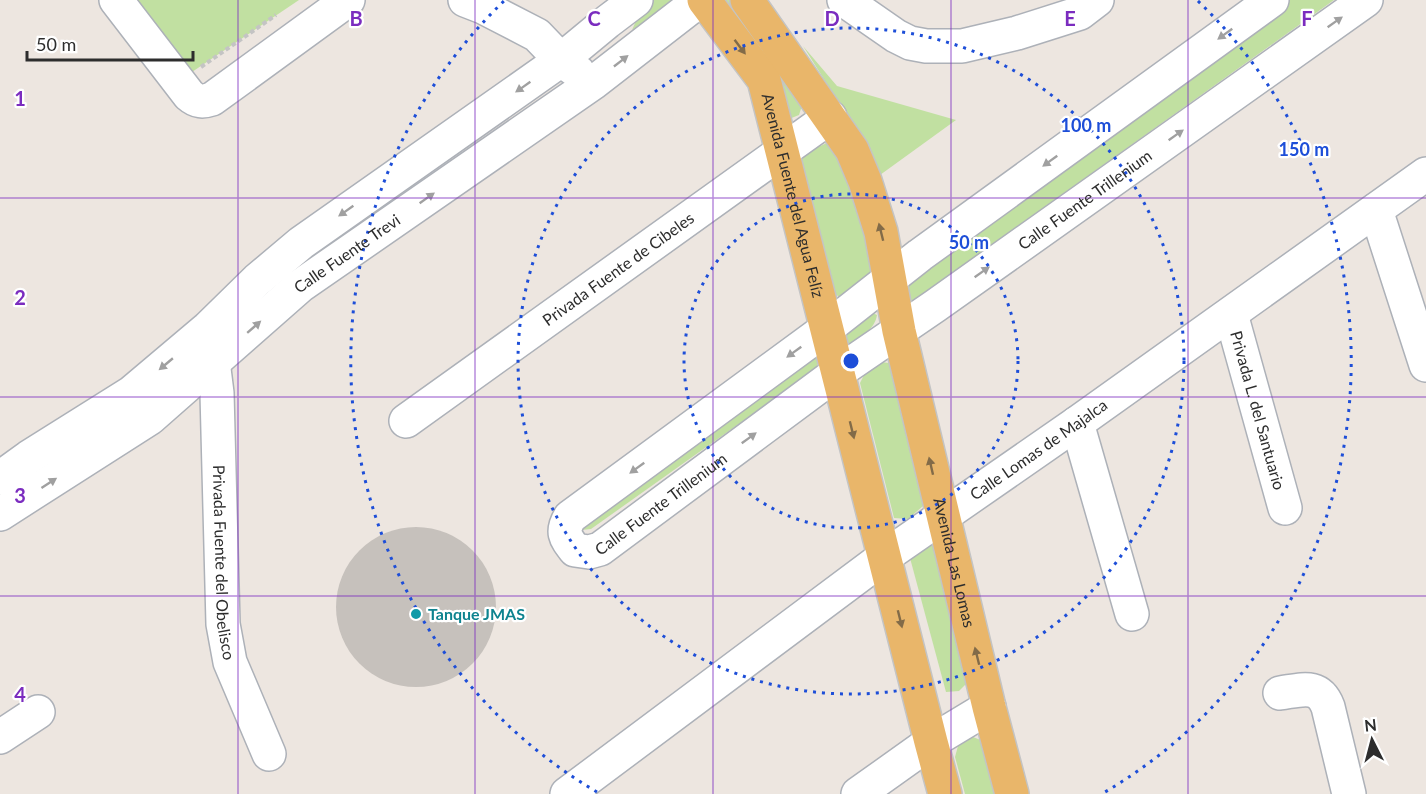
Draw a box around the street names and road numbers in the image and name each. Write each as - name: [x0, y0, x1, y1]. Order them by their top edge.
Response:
- street label: Avenida Fuente del Agua Felíz: [759, 91, 828, 299]
- street label: Calle Fuente Trillenium: [1014, 145, 1155, 253]
- street label: Privada Fuente de Cibeles: [538, 208, 697, 329]
- street label: Calle Fuente Trevi: [290, 210, 403, 296]
- street label: Privada L. del Santuario: [1227, 328, 1289, 492]
- street label: Calle Lomas de Majalca: [966, 395, 1110, 504]
- street label: Calle Fuente Trillenium: [591, 448, 730, 559]
- street label: Privada Fuente del Obelisco: [210, 465, 239, 661]
- street label: Avenida Las Lomas: [930, 496, 980, 629]

